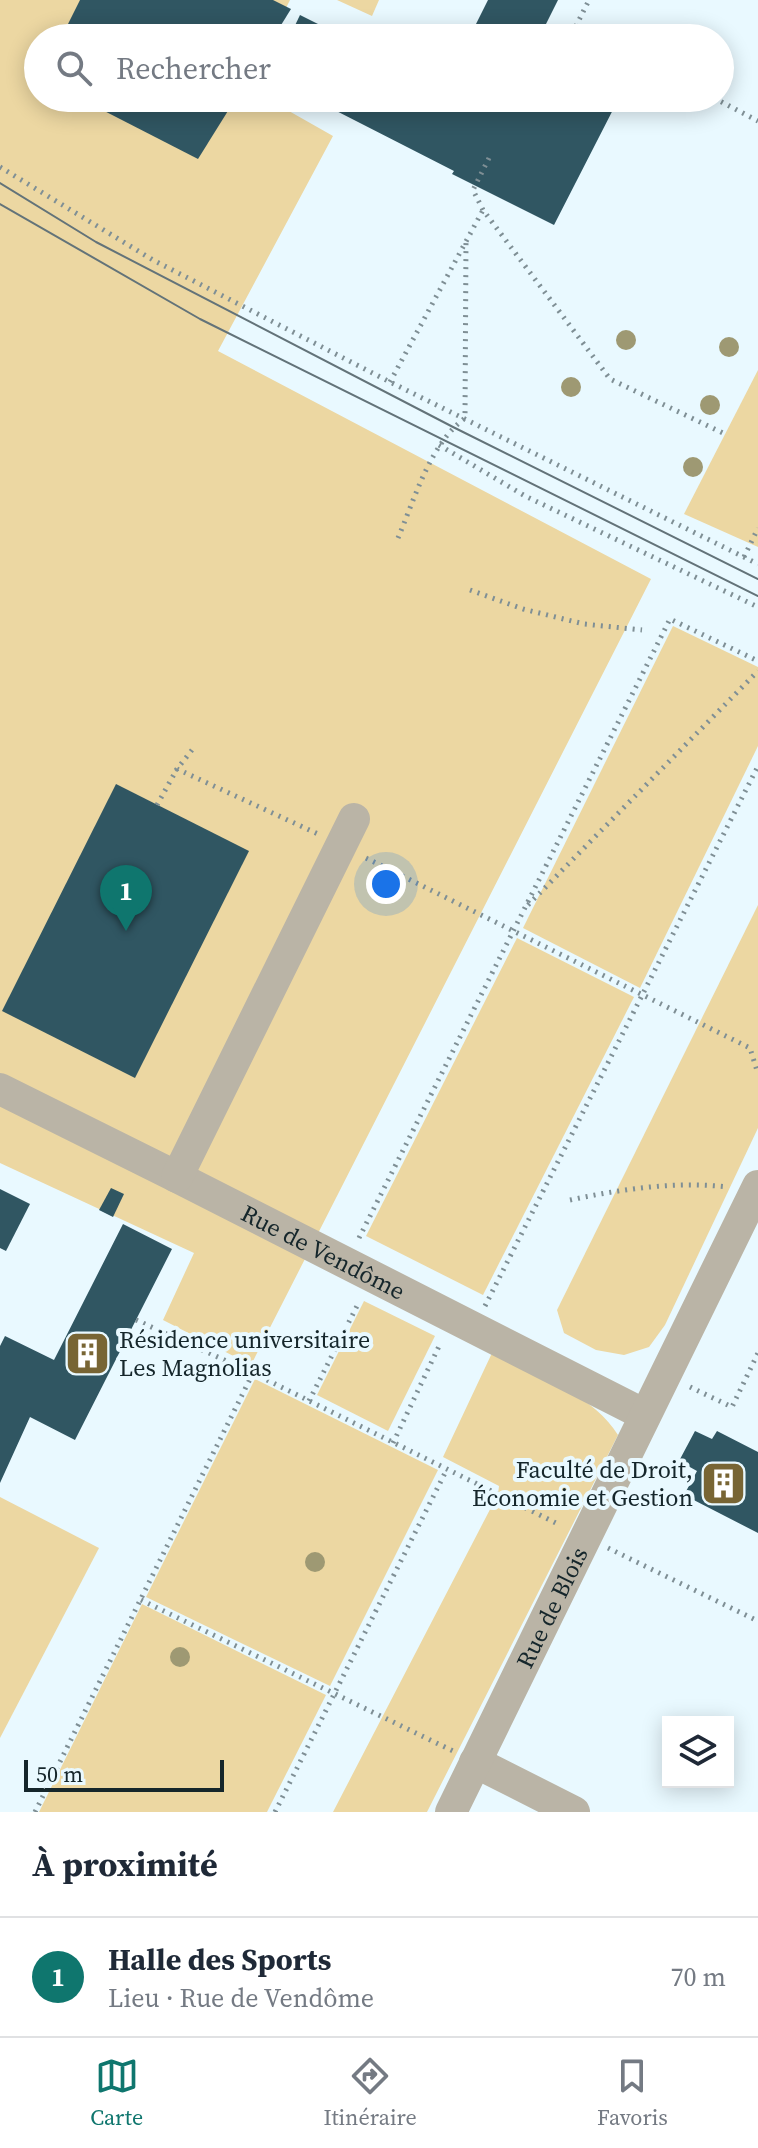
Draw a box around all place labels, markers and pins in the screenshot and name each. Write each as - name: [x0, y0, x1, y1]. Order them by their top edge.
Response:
- pin: 1: [100, 865, 152, 931]
- place label: Résidence universitaire Les Magnolias: [119, 1323, 370, 1384]
- building icon: Résidence universitaire Les Magnolias: [64, 1329, 112, 1377]
- place label: Faculté de Droit, Économie et Gestion: [472, 1453, 693, 1514]
- building icon: Faculté de Droit, Économie et Gestion: [700, 1459, 748, 1507]

